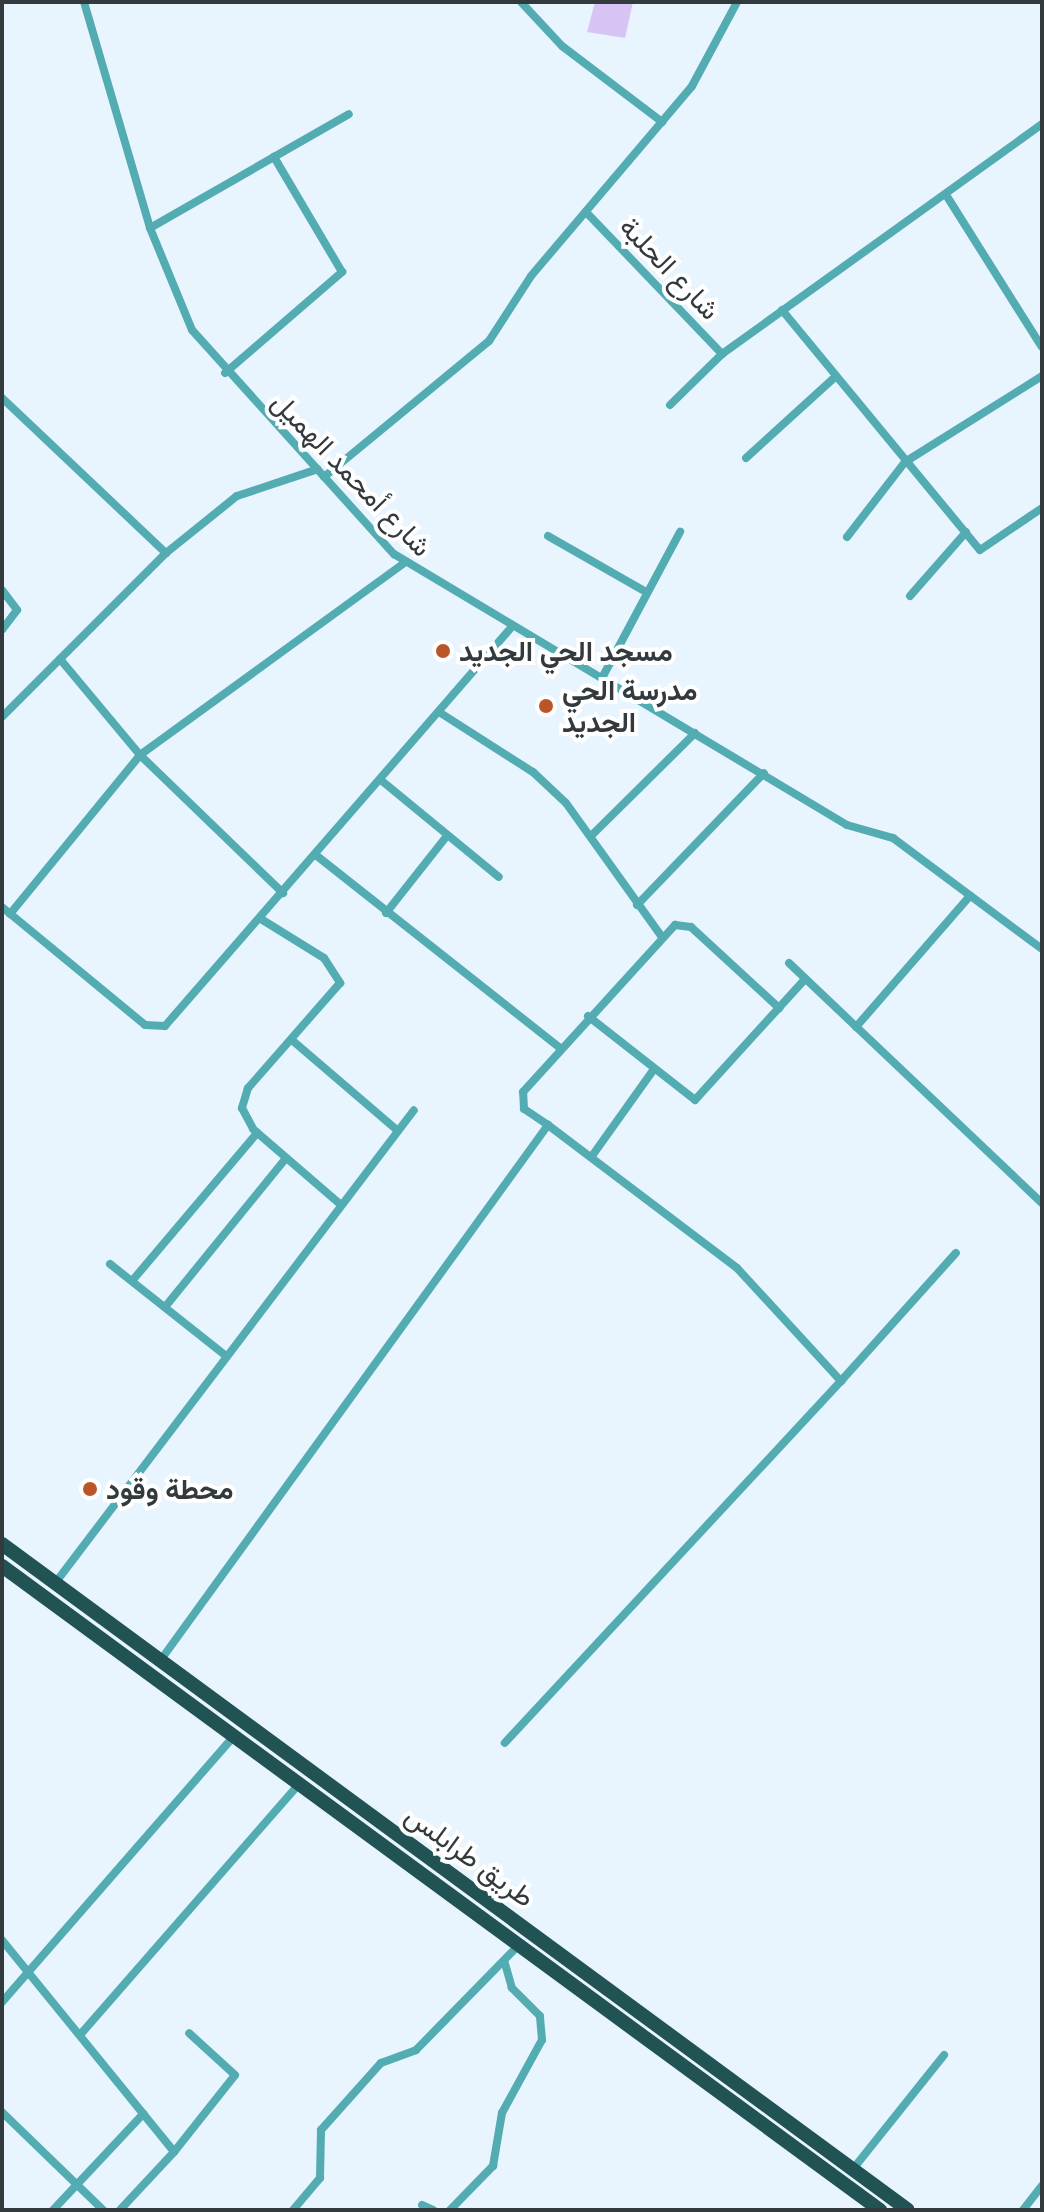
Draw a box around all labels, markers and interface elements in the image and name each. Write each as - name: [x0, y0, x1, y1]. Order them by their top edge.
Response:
- street label: شارع الحلبة: [613, 210, 727, 326]
- street label: شارع أمحمد الهميل: [265, 385, 439, 563]
- place label: مسجد الحي الجديد: [459, 634, 673, 668]
- marker: مسجد الحي الجديد: [434, 642, 452, 660]
- place label: مدرسة الحي الجديد: [562, 673, 697, 739]
- marker: مدرسة الحي الجديد: [537, 697, 555, 715]
- place label: محطة وقود: [106, 1472, 233, 1506]
- marker: محطة وقود: [81, 1480, 99, 1498]
- street label: طريق طرابلس: [399, 1798, 541, 1914]

